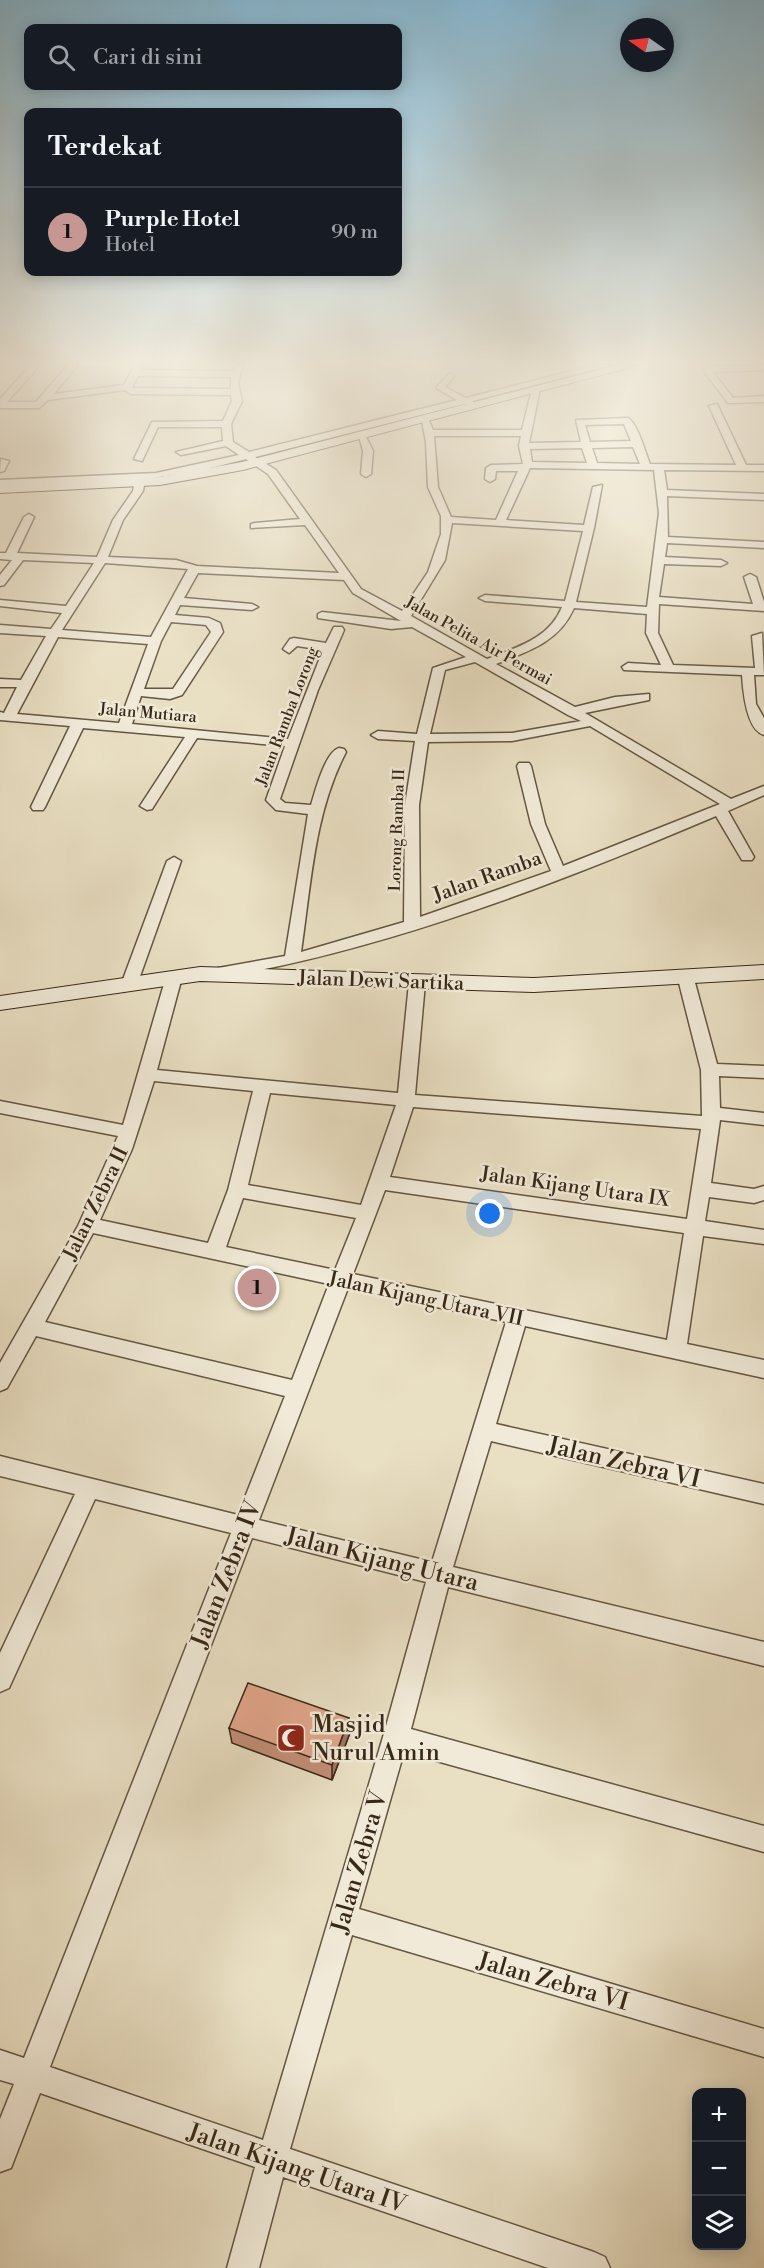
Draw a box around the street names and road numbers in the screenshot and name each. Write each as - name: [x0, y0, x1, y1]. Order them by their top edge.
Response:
- street label: Jalan Pelita Air Permai: [401, 592, 555, 690]
- street label: Jalan Ramba Lorong: [251, 643, 323, 790]
- street label: Jalan Mutiara: [97, 699, 198, 727]
- street label: Lorong Ramba II: [385, 768, 409, 892]
- street label: Jalan Ramba: [429, 846, 546, 909]
- street label: Jalan Dewi Sartika: [296, 966, 465, 997]
- street label: Jalan Zebra II: [58, 1142, 135, 1265]
- street label: Jalan Kijang Utara IX: [478, 1162, 671, 1213]
- street label: Jalan Kijang Utara VII: [325, 1266, 526, 1332]
- street label: Jalan Zebra VI: [544, 1431, 703, 1495]
- street label: Jalan Zebra IV: [185, 1495, 269, 1653]
- street label: Jalan Kijang Utara: [281, 1521, 482, 1599]
- street label: Jalan Zebra V: [325, 1787, 395, 1938]
- street label: Jalan Zebra VI: [473, 1946, 632, 2018]
- street label: Jalan Kijang Utara IV: [182, 2117, 411, 2221]

